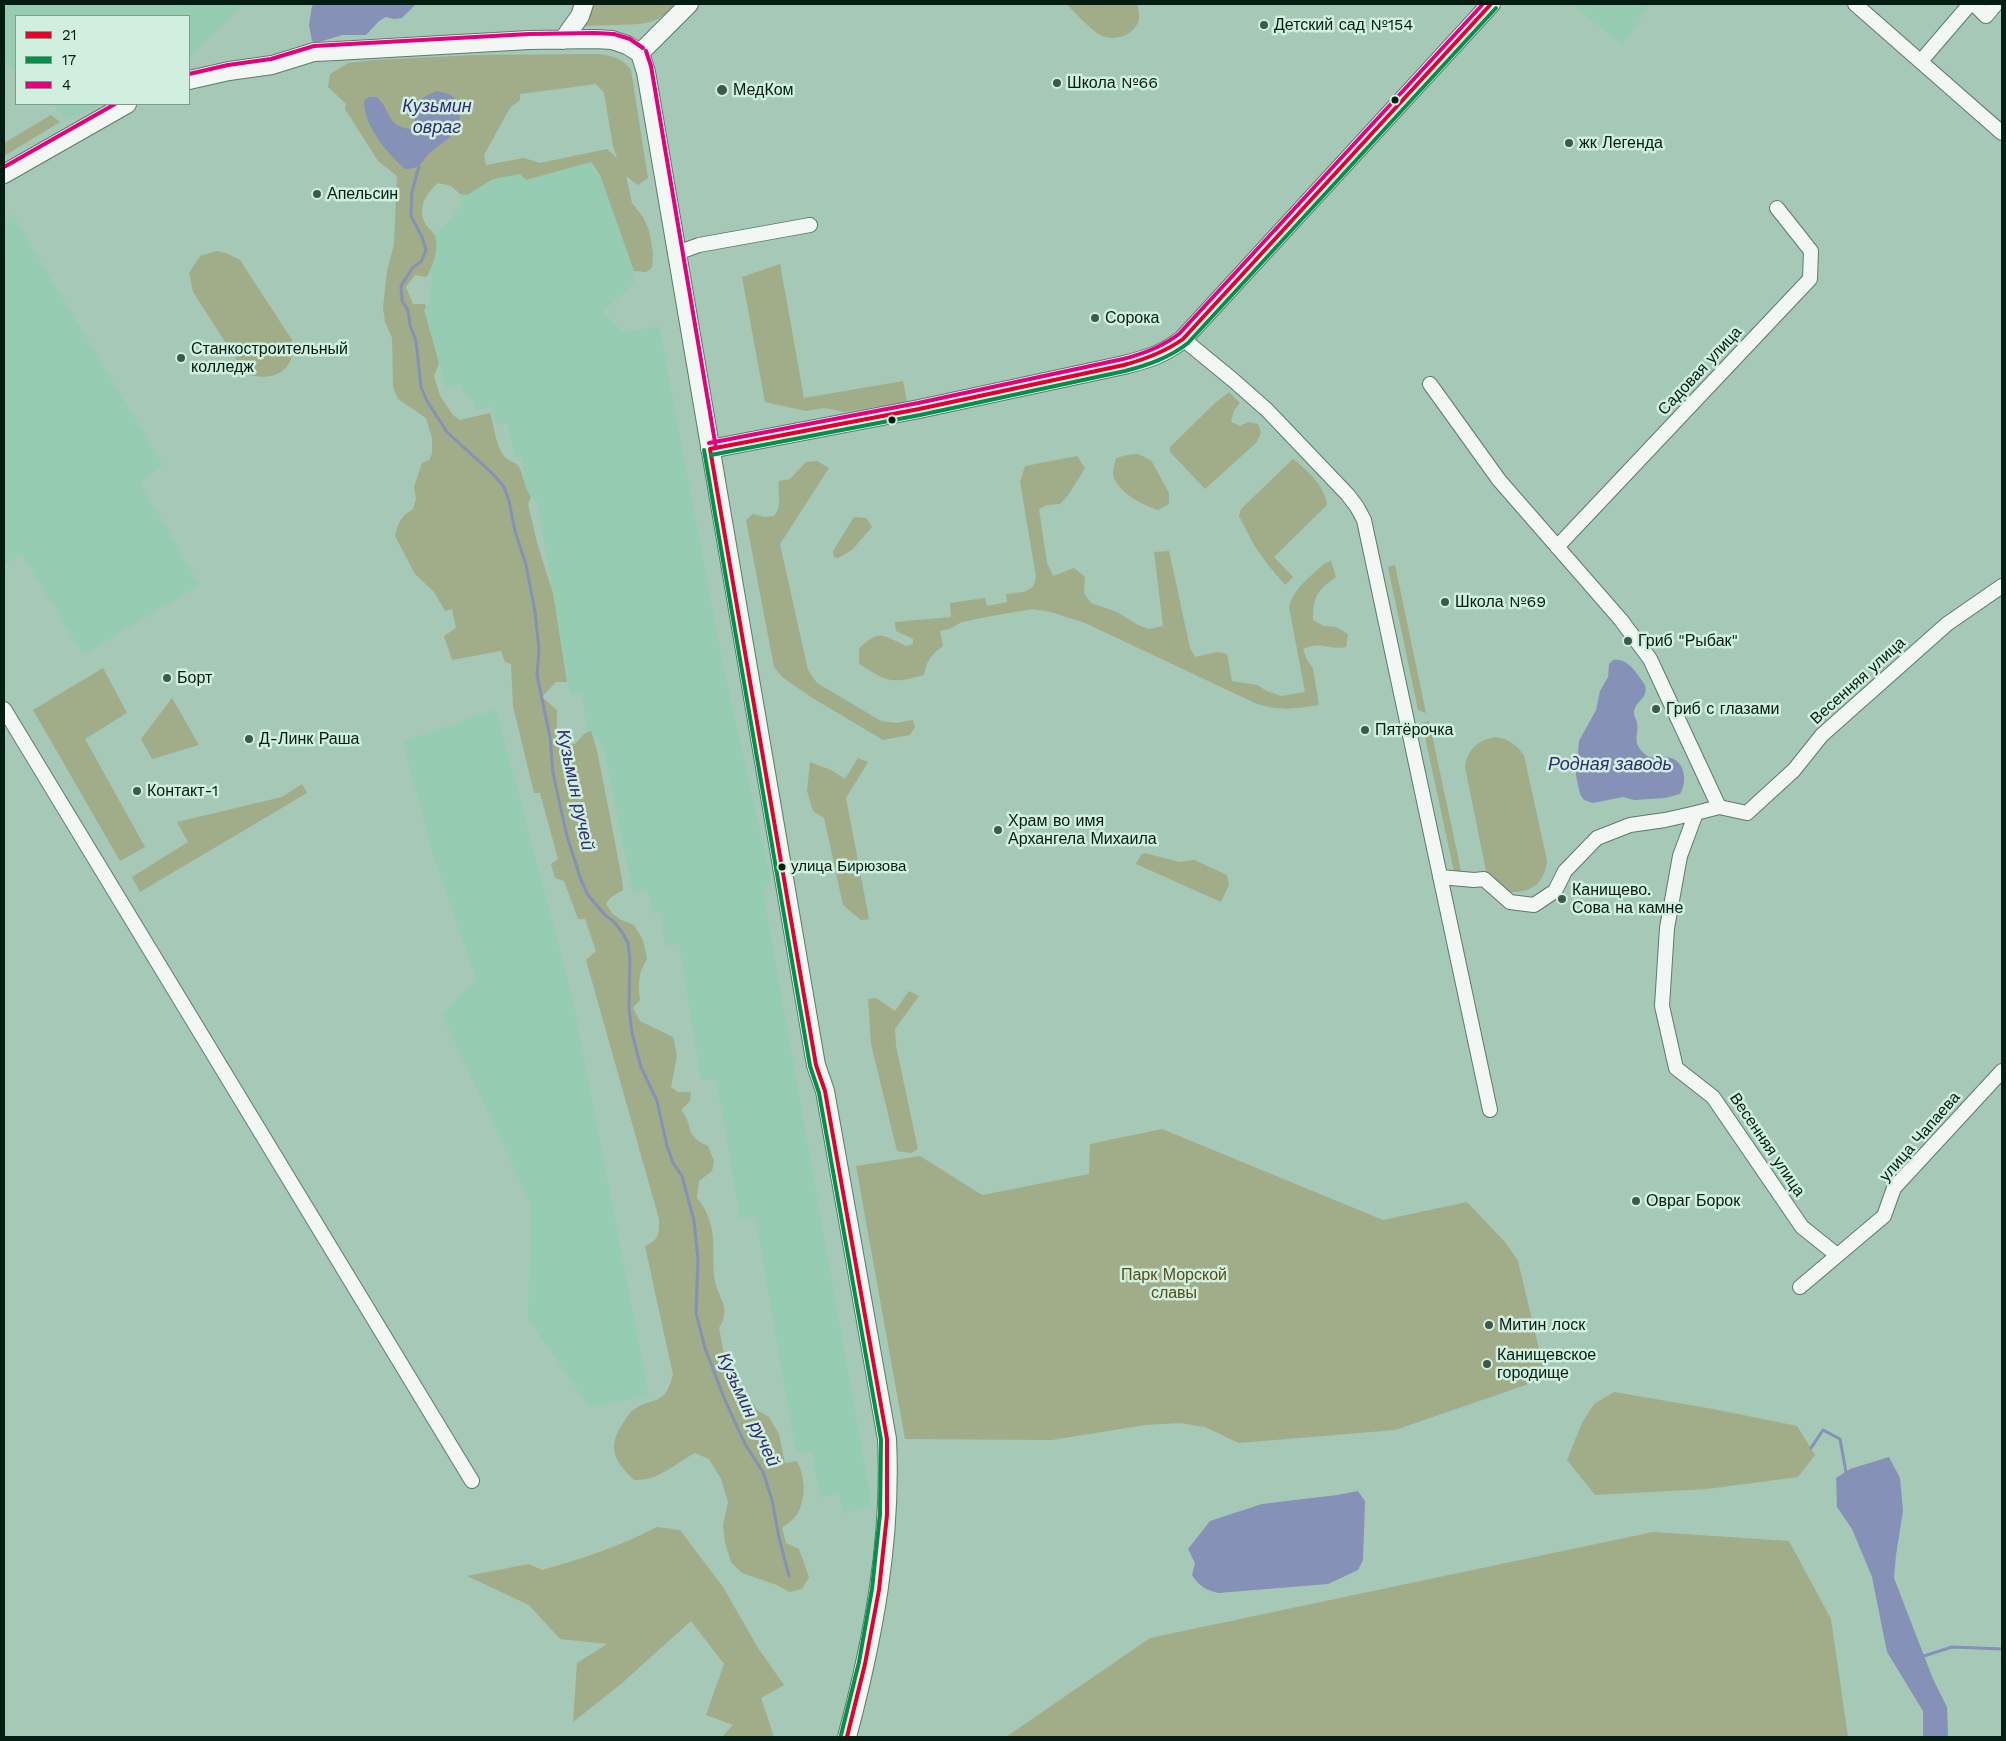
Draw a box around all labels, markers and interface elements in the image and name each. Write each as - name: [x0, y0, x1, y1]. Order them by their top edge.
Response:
- legend: [15, 15, 190, 105]
- place label: Детский сад №154: [1274, 15, 1413, 35]
- marker: Детский сад №154: [1258, 19, 1270, 31]
- text: 21: [62, 26, 77, 44]
- text: 17: [62, 51, 76, 69]
- place label: Школа №66: [1067, 73, 1158, 93]
- text: 4: [62, 76, 71, 94]
- marker: Школа №66: [1051, 77, 1063, 89]
- place label: МедКом: [733, 80, 794, 100]
- marker: МедКом: [715, 83, 729, 97]
- unlabelled marker: [1390, 95, 1400, 105]
- water label: Кузьмин овраг: [402, 96, 472, 138]
- place label: жк Легенда: [1579, 133, 1663, 153]
- marker: жк Легенда: [1563, 137, 1575, 149]
- place label: Апельсин: [327, 184, 398, 204]
- marker: Апельсин: [311, 188, 323, 200]
- place label: Сорока: [1105, 308, 1160, 328]
- marker: Сорока: [1089, 312, 1101, 324]
- street label: Садовая улица: [1654, 323, 1746, 419]
- place label: Станкостроительный колледж: [191, 339, 348, 377]
- marker: Станкостроительный колледж: [175, 352, 187, 364]
- unlabelled marker: [887, 415, 897, 425]
- place label: Школа №69: [1455, 592, 1546, 612]
- marker: Школа №69: [1439, 596, 1451, 608]
- place label: Гриб "Рыбак": [1638, 631, 1738, 651]
- street label: Весенняя улица: [1807, 633, 1909, 729]
- marker: Гриб "Рыбак": [1622, 635, 1634, 647]
- place label: Борт: [177, 668, 212, 688]
- marker: Борт: [161, 672, 173, 684]
- place label: Гриб с глазами: [1666, 699, 1779, 719]
- marker: Гриб с глазами: [1650, 703, 1662, 715]
- place label: Пятёрочка: [1375, 720, 1453, 740]
- marker: Пятёрочка: [1359, 724, 1371, 736]
- water label: Кузьмин ручей: [552, 727, 598, 853]
- place label: Д-Линк Раша: [259, 729, 359, 749]
- marker: Д-Линк Раша: [243, 733, 255, 745]
- water label: Родная заводь: [1548, 754, 1672, 776]
- place label: Контакт-1: [147, 781, 218, 801]
- marker: Контакт-1: [131, 785, 143, 797]
- place label: Храм во имя Архангела Михаила: [1008, 811, 1157, 849]
- marker: Храм во имя Архангела Михаила: [992, 824, 1004, 836]
- place label: улица Бирюзова: [791, 858, 906, 876]
- marker: улица Бирюзова: [777, 862, 787, 872]
- place label: Канищево. Сова на камне: [1572, 880, 1683, 918]
- marker: Канищево. Сова на камне: [1556, 893, 1568, 905]
- street label: улица Чапаева: [1876, 1088, 1964, 1186]
- street label: Весенняя улица: [1725, 1090, 1809, 1200]
- place label: Овраг Борок: [1646, 1191, 1740, 1211]
- marker: Овраг Борок: [1630, 1195, 1642, 1207]
- park label: Парк Морской славы: [1121, 1265, 1227, 1303]
- place label: Митин лоск: [1499, 1315, 1585, 1335]
- marker: Митин лоск: [1483, 1319, 1495, 1331]
- place label: Канищевское городище: [1497, 1345, 1596, 1383]
- water label: Кузьмин ручей: [712, 1350, 784, 1470]
- marker: Канищевское городище: [1481, 1358, 1493, 1370]

